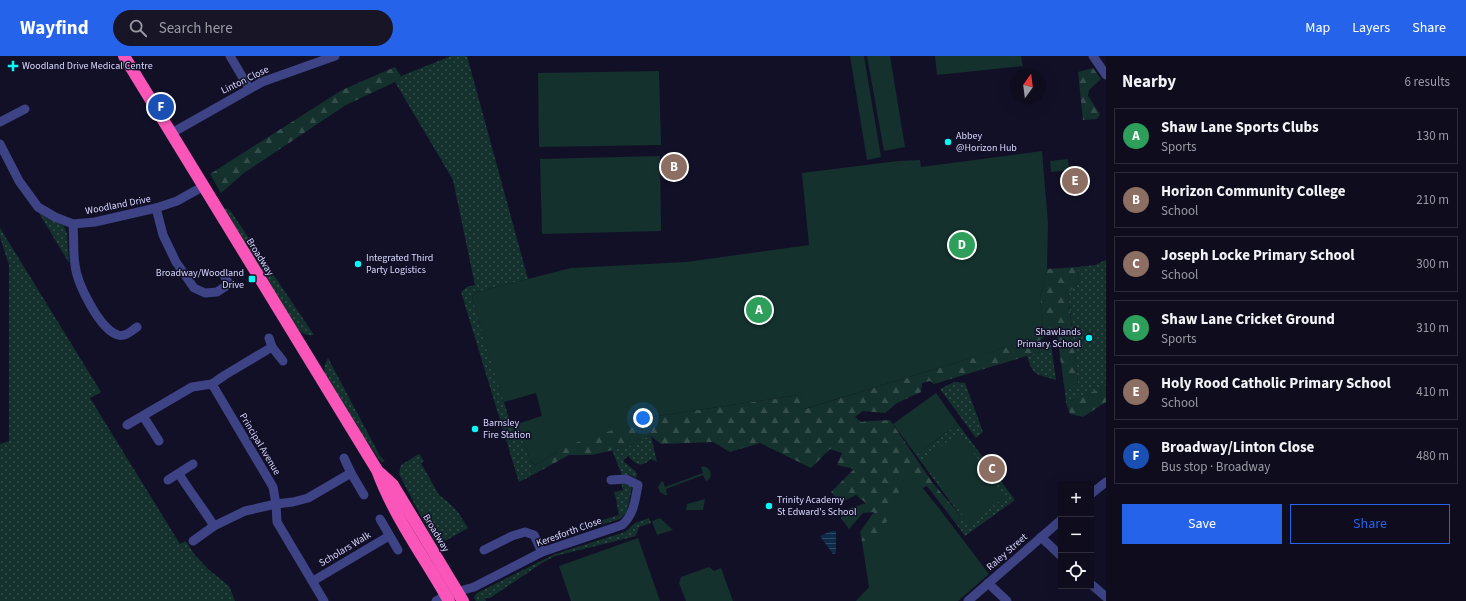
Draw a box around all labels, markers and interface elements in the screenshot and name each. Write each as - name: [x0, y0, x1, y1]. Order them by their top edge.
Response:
- search box: [113, 10, 393, 46]
- text: Wayfind: [20, 15, 89, 42]
- icon: search: [127, 17, 149, 39]
- text: Search here: [159, 18, 233, 39]
- text: Map: [1305, 18, 1330, 38]
- text: Layers: [1352, 18, 1390, 38]
- text: Share: [1412, 18, 1446, 38]
- place label: Woodland Drive Medical Centre: [22, 59, 153, 73]
- marker: Woodland Drive Medical Centre: [7, 60, 19, 72]
- street label: Linton Close: [219, 62, 271, 98]
- north arrow: [1010, 68, 1046, 104]
- text: Nearby: [1122, 70, 1176, 94]
- text: 6 results: [1405, 73, 1450, 91]
- pin: F: [148, 92, 174, 122]
- text: Shaw Lane Sports Clubs: [1161, 117, 1319, 138]
- text: A: [1132, 127, 1140, 145]
- text: 130 m: [1416, 127, 1449, 145]
- place label: Abbey @Horizon Hub: [956, 129, 1017, 155]
- marker: Abbey @Horizon Hub: [943, 137, 953, 147]
- text: Sports: [1161, 138, 1196, 156]
- pin: B: [661, 152, 687, 182]
- pin: E: [1062, 166, 1088, 196]
- text: Horizon Community College: [1161, 181, 1346, 202]
- text: B: [1132, 191, 1140, 209]
- text: 210 m: [1416, 191, 1449, 209]
- street label: Woodland Drive: [84, 192, 152, 218]
- text: School: [1161, 202, 1198, 220]
- pin: D: [949, 230, 975, 260]
- street label: Broadway: [243, 236, 277, 279]
- text: Joseph Locke Primary School: [1161, 245, 1355, 266]
- place label: Integrated Third Party Logistics: [366, 251, 433, 277]
- text: C: [1132, 255, 1140, 273]
- text: 300 m: [1416, 255, 1449, 273]
- marker: Integrated Third Party Logistics: [353, 259, 363, 269]
- place label: Broadway/Woodland Drive: [156, 266, 244, 292]
- text: School: [1161, 266, 1198, 284]
- marker: Broadway/Woodland Drive: [247, 274, 257, 284]
- pin: A: [746, 295, 772, 325]
- text: Shaw Lane Cricket Ground: [1161, 309, 1335, 330]
- text: D: [1132, 319, 1140, 337]
- text: 310 m: [1416, 319, 1449, 337]
- place label: Shawlands Primary School: [1017, 325, 1081, 351]
- text: Sports: [1161, 330, 1196, 348]
- marker: Shawlands Primary School: [1084, 333, 1094, 343]
- text: Holy Rood Catholic Primary School: [1161, 373, 1391, 394]
- text: E: [1132, 383, 1140, 401]
- text: 410 m: [1416, 383, 1449, 401]
- text: School: [1161, 394, 1198, 412]
- your location: [633, 408, 653, 428]
- street label: Principal Avenue: [236, 410, 284, 478]
- place label: Barnsley Fire Station: [483, 416, 531, 442]
- marker: Barnsley Fire Station: [470, 424, 480, 434]
- text: Broadway/Linton Close: [1161, 437, 1314, 458]
- text: F: [1133, 447, 1139, 465]
- text: 480 m: [1416, 447, 1449, 465]
- pin: C: [979, 454, 1005, 484]
- text: Bus stop · Broadway: [1161, 458, 1270, 476]
- map controls: [1058, 481, 1094, 589]
- button: +: [1058, 481, 1094, 517]
- place label: Trinity Academy St Edward's School: [777, 493, 857, 519]
- marker: Trinity Academy St Edward's School: [764, 501, 774, 511]
- button: Save: [1122, 504, 1282, 544]
- button: Share: [1290, 504, 1450, 544]
- street label: Broadway: [419, 511, 453, 555]
- street label: Keresforth Close: [534, 514, 604, 550]
- button: −: [1058, 517, 1094, 553]
- street label: Scholars Walk: [316, 528, 374, 570]
- street label: Raley Street: [984, 530, 1031, 574]
- button: locate: [1058, 553, 1094, 589]

